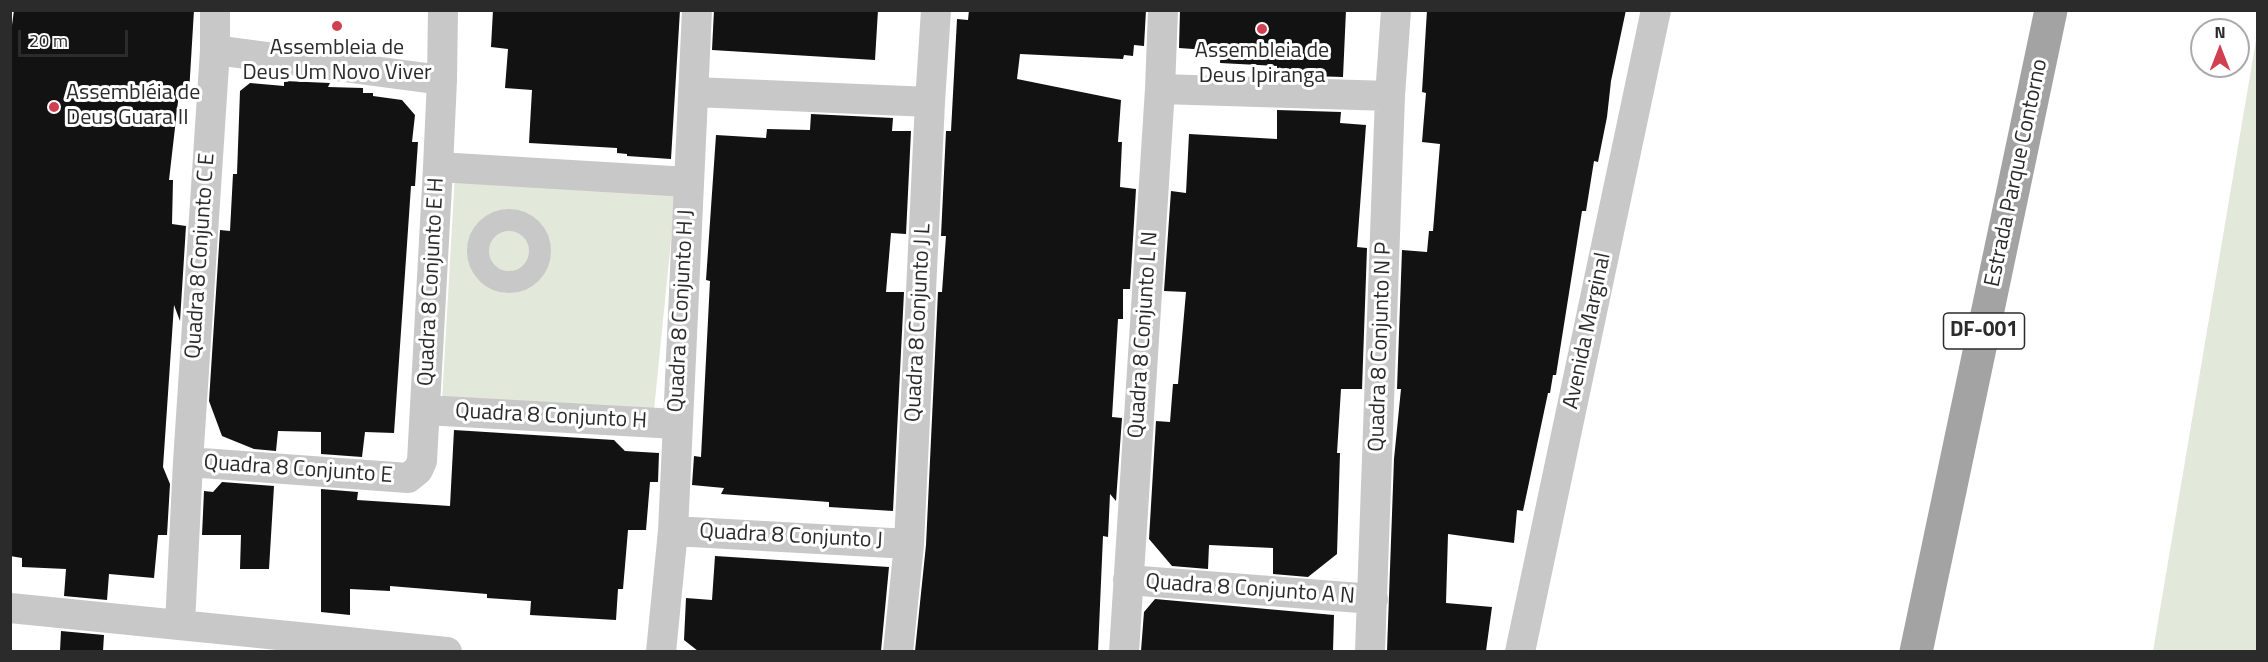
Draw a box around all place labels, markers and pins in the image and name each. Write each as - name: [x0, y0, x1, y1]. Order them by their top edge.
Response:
- marker: Assembleia de Deus Um Novo Viver: [330, 19, 344, 33]
- marker: Assembleia de Deus Ipiranga: [1255, 22, 1269, 36]
- place label: Assembleia de Deus Um Novo Viver: [242, 36, 432, 88]
- place label: Assembleia de Deus Ipiranga: [1195, 39, 1329, 90]
- place label: Assembléia de Deus Guara II: [66, 81, 200, 132]
- marker: Assembléia de Deus Guara II: [47, 100, 61, 114]

